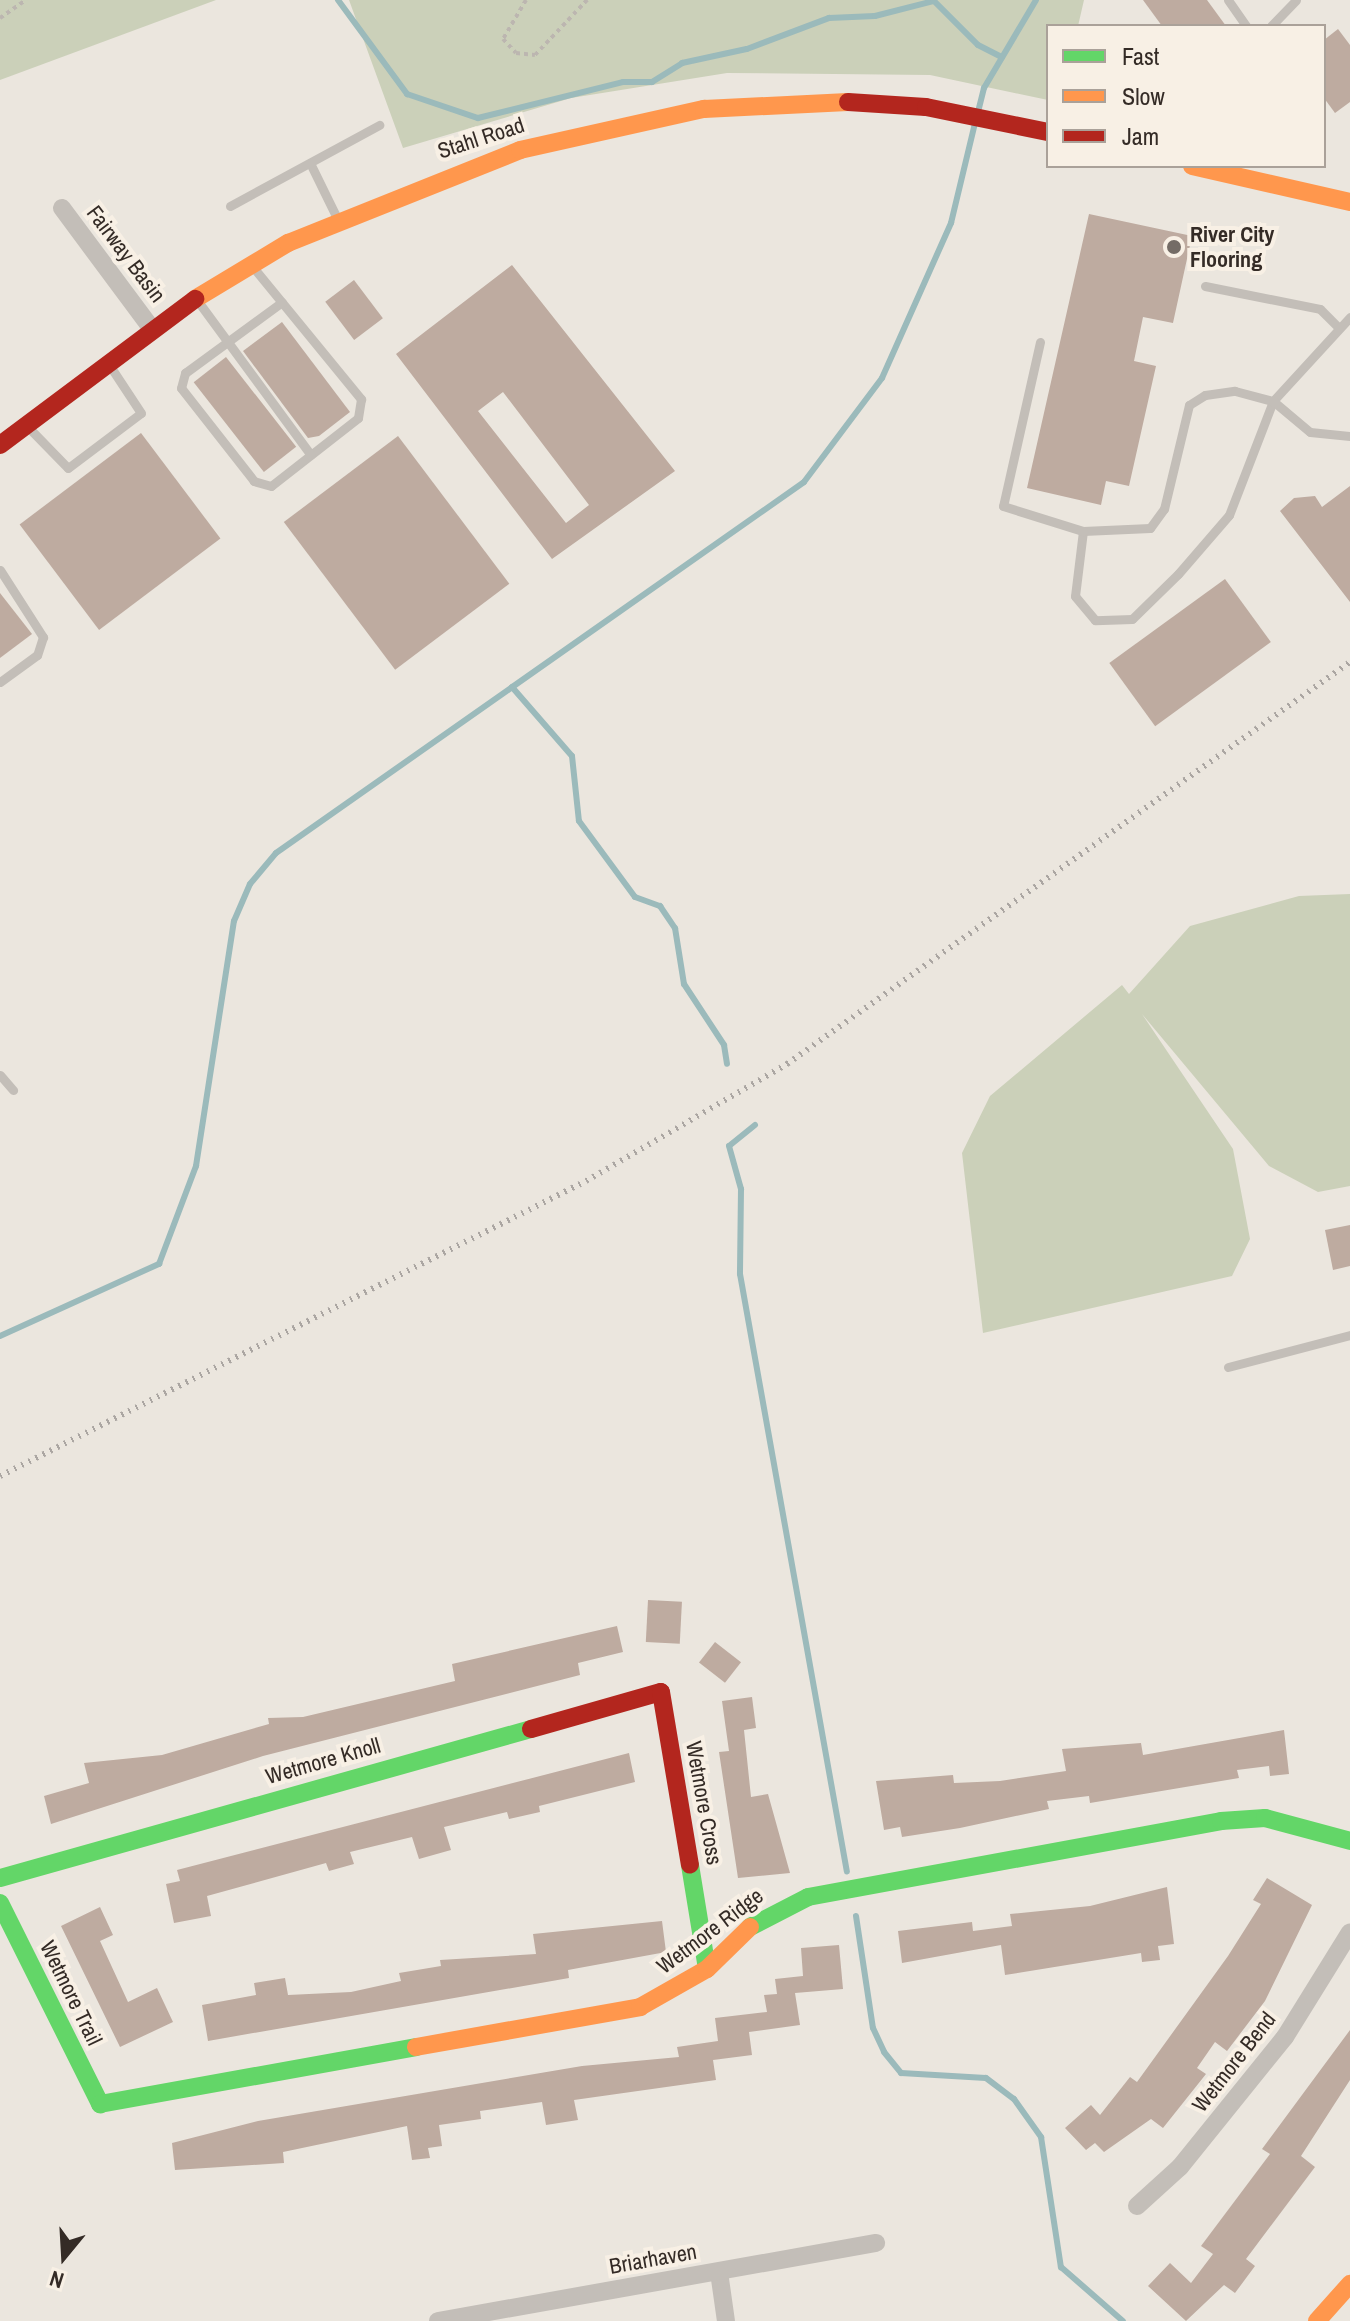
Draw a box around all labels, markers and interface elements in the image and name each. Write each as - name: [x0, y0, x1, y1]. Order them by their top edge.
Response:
- legend: [1046, 24, 1326, 168]
- text: Fast: [1122, 40, 1159, 72]
- text: Slow: [1122, 80, 1165, 112]
- street label: Stahl Road: [434, 112, 528, 164]
- text: Jam: [1122, 120, 1159, 152]
- street label: Fairway Basin: [81, 200, 171, 308]
- place label: River City Flooring: [1190, 221, 1274, 272]
- marker: River City Flooring: [1165, 238, 1183, 256]
- street label: Wetmore Knoll: [263, 1732, 383, 1790]
- street label: Wetmore Cross: [680, 1739, 728, 1867]
- street label: Wetmore Ridge: [652, 1883, 768, 1979]
- street label: Wetmore Trail: [34, 1936, 108, 2050]
- street label: Wetmore Bend: [1187, 2007, 1281, 2117]
- north arrow: [24, 2217, 104, 2297]
- street label: Briarhaven: [607, 2238, 699, 2280]
- text: N: [46, 2264, 67, 2296]

